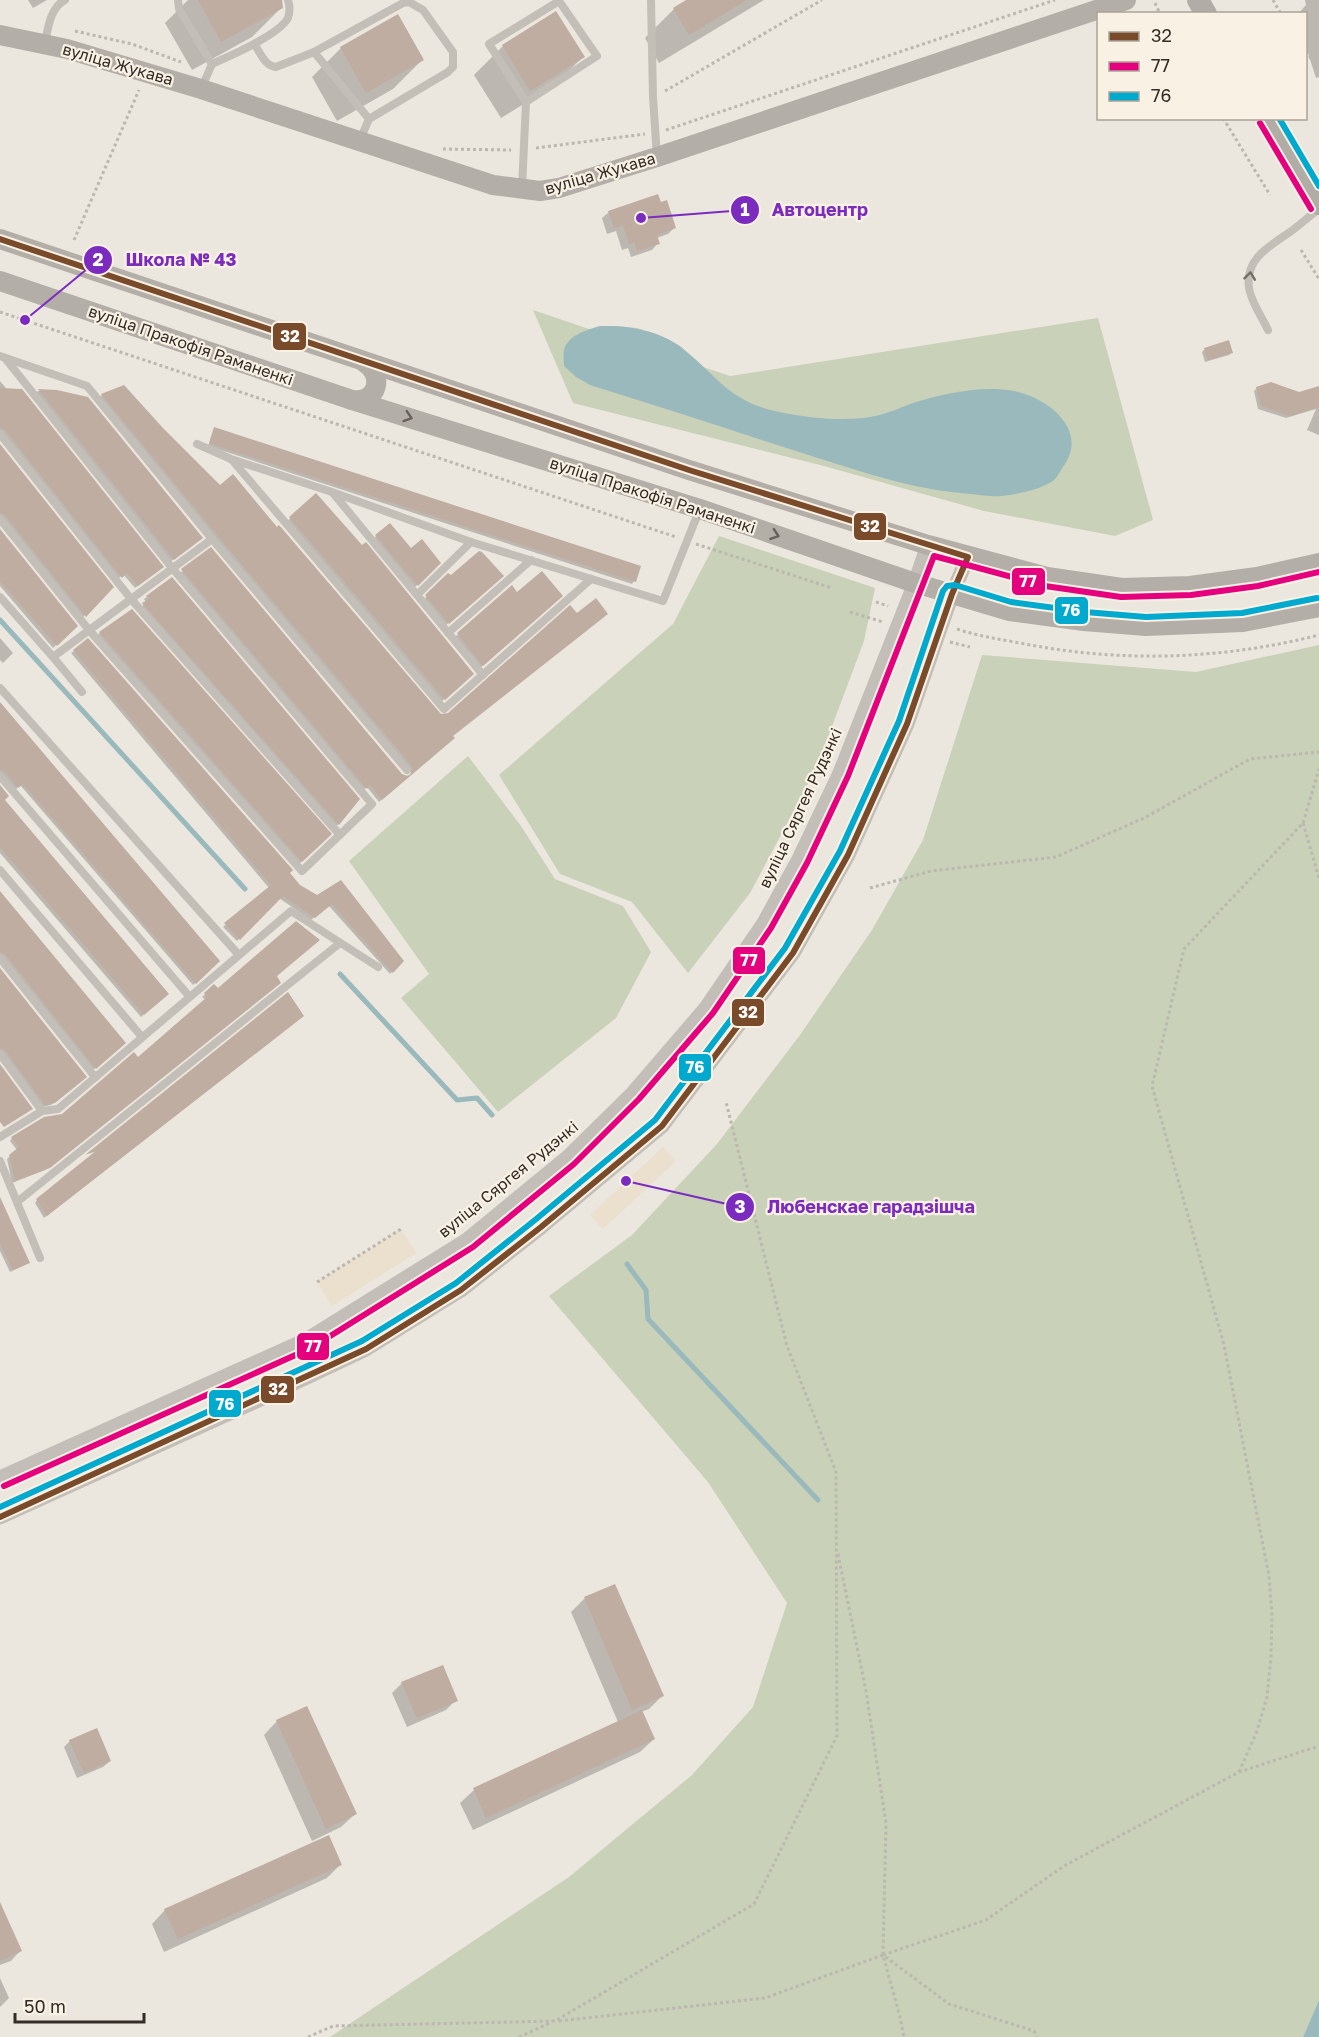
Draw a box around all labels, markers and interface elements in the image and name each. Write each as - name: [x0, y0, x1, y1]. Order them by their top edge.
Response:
- legend: [1097, 12, 1307, 120]
- text: 32: [1151, 24, 1172, 46]
- street label: вуліца Жукава: [60, 39, 176, 89]
- text: 77: [1151, 54, 1170, 76]
- text: 76: [1151, 84, 1171, 106]
- street label: вуліца Жукава: [542, 148, 658, 198]
- callout: Автоцентр: [730, 192, 880, 228]
- text: 1: [740, 198, 750, 220]
- text: Автоцентр: [772, 198, 868, 220]
- callout: Школа № 43: [83, 242, 248, 278]
- text: 2: [93, 248, 104, 270]
- text: Школа № 43: [125, 248, 237, 270]
- one-way arrow: [1244, 271, 1256, 281]
- street label: вуліца Пракофія Раманенкі: [86, 301, 296, 389]
- line badge: 32: [272, 322, 307, 351]
- text: 32: [280, 326, 300, 346]
- one-way arrow: [402, 410, 413, 423]
- street label: вуліца Пракофія Раманенкі: [548, 452, 758, 538]
- line badge: 32: [853, 512, 887, 541]
- text: 32: [860, 516, 880, 536]
- one-way arrow: [769, 528, 780, 541]
- line badge: 77: [1011, 567, 1046, 596]
- text: 77: [1019, 571, 1037, 591]
- line badge: 76: [1054, 596, 1089, 625]
- text: 76: [1062, 600, 1080, 620]
- street label: вуліца Сяргея Рудэнкі: [754, 725, 846, 891]
- line badge: 77: [732, 946, 766, 975]
- text: 77: [740, 950, 758, 970]
- line badge: 32: [731, 998, 765, 1027]
- text: 32: [738, 1002, 758, 1022]
- line badge: 76: [678, 1053, 712, 1082]
- text: 76: [686, 1057, 704, 1077]
- street label: вуліца Сяргея Рудэнкі: [434, 1116, 582, 1242]
- callout: Любенскае гарадзішча: [725, 1189, 987, 1225]
- text: 3: [735, 1195, 746, 1217]
- text: Любенскае гарадзішча: [767, 1195, 975, 1217]
- line badge: 77: [296, 1332, 330, 1361]
- text: 77: [304, 1336, 322, 1356]
- line badge: 32: [260, 1375, 295, 1404]
- text: 32: [268, 1379, 288, 1399]
- line badge: 76: [208, 1389, 242, 1418]
- text: 76: [216, 1394, 234, 1414]
- scale bar: [15, 1986, 144, 2024]
- text: 50 m: [24, 1995, 66, 2017]

